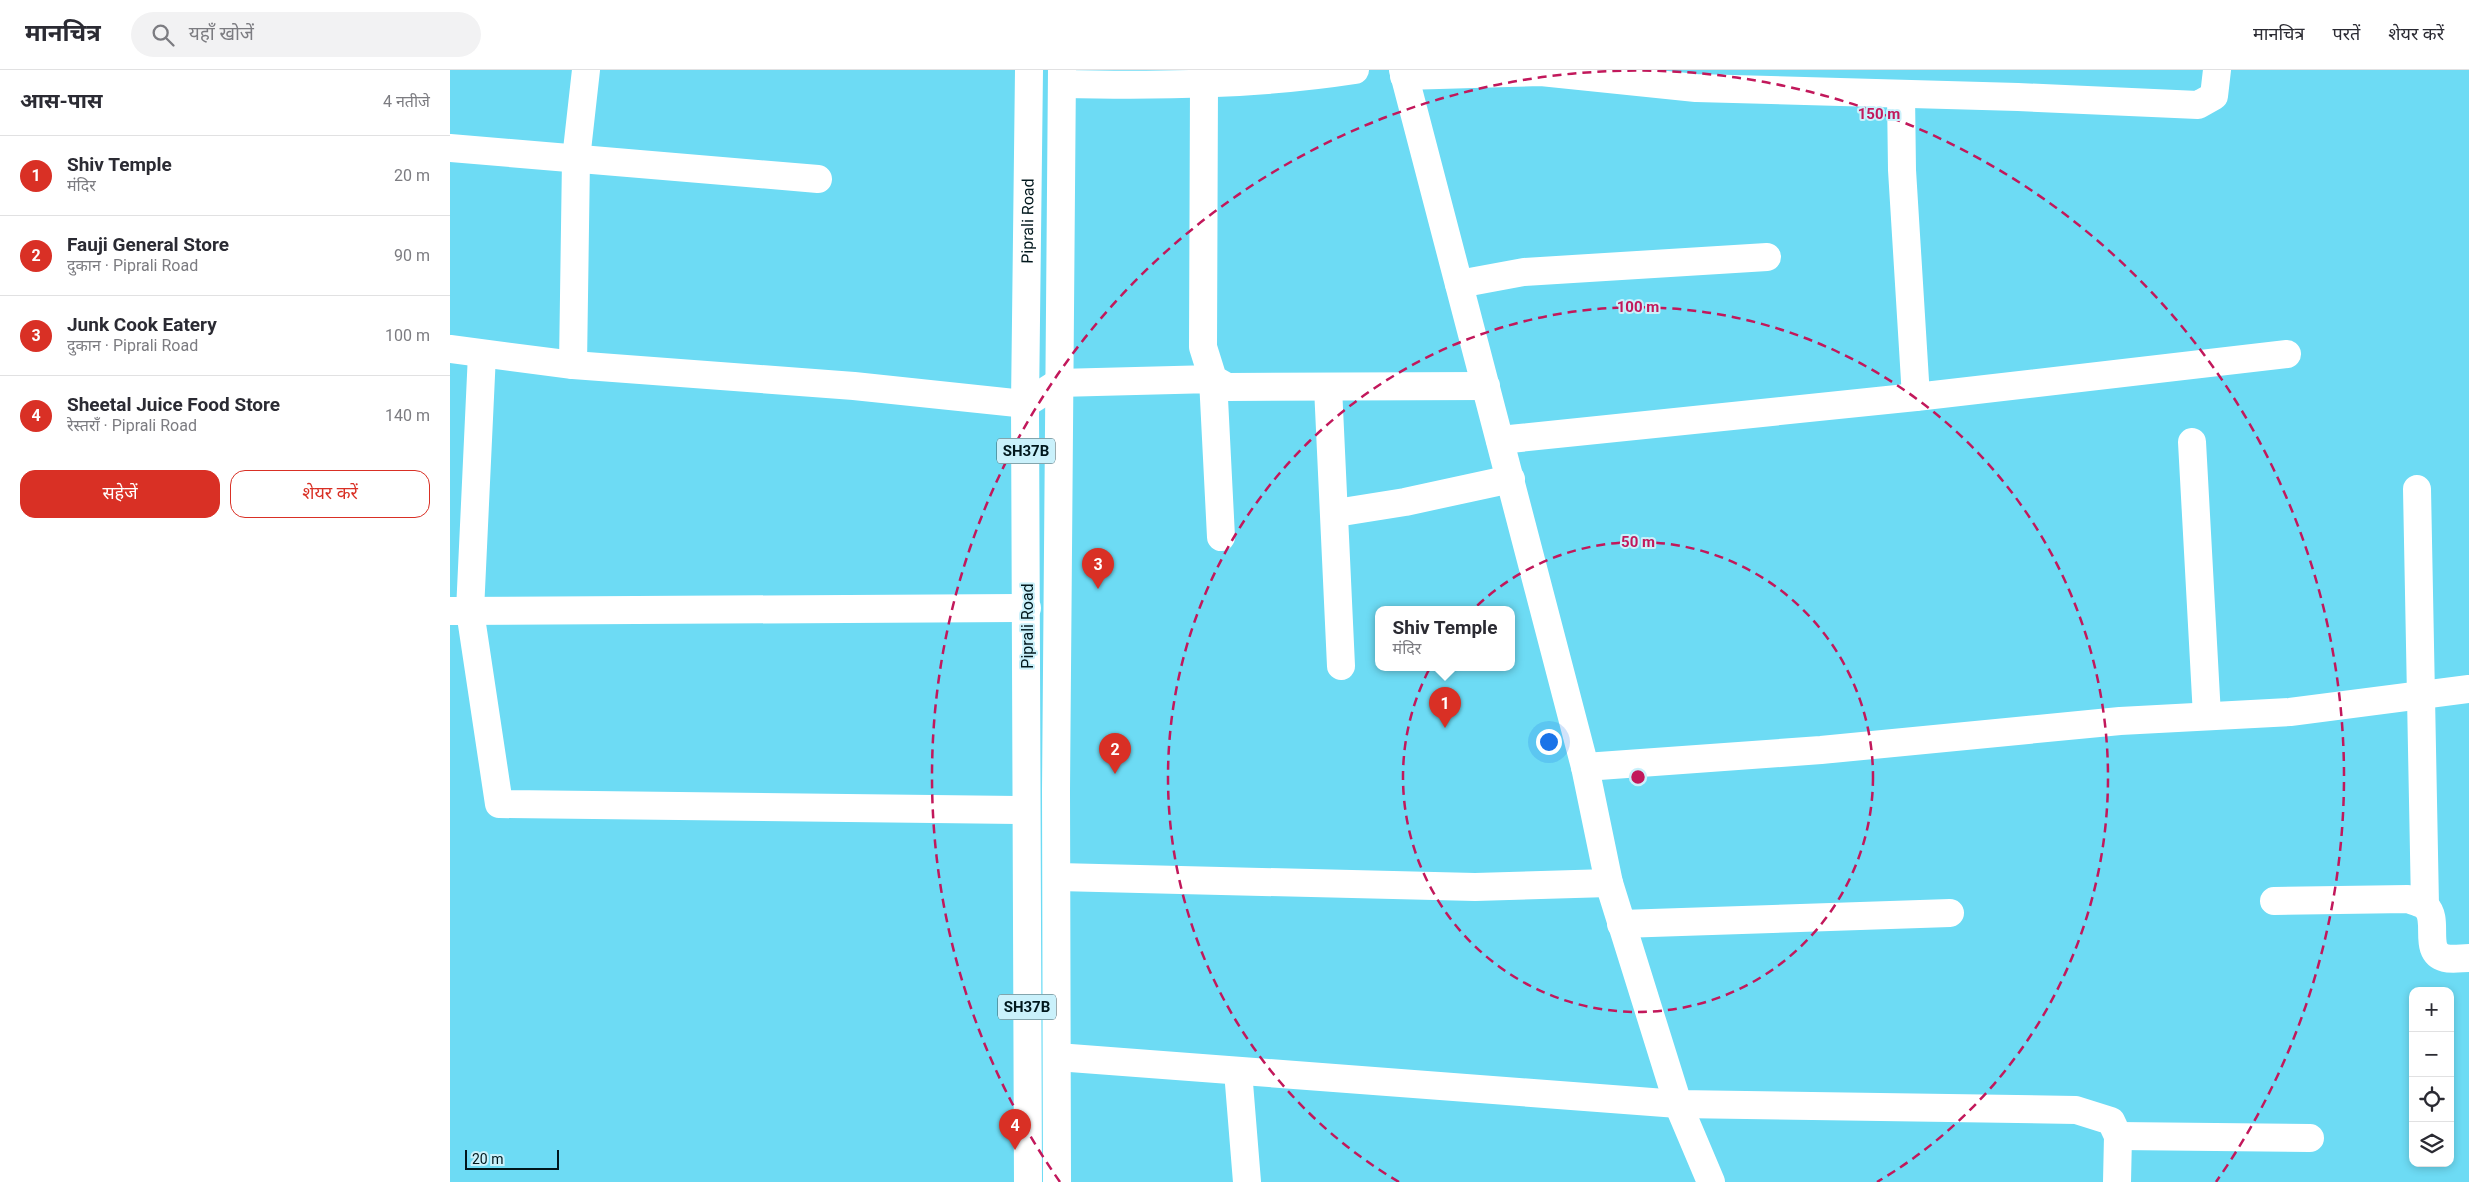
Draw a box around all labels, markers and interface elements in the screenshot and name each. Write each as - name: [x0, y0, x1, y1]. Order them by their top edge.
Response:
- search box: [131, 12, 481, 57]
- text: मानचित्र: [25, 19, 101, 47]
- icon: search: [149, 21, 177, 49]
- text: यहाँ खोजें: [189, 22, 254, 45]
- text: मानचित्र: [2253, 23, 2304, 44]
- text: परतें: [2332, 23, 2360, 44]
- text: शेयर करें: [2388, 23, 2444, 44]
- text: आस-पास: [20, 89, 102, 113]
- text: 4 नतीजे: [383, 92, 430, 111]
- text: 150 m: [1858, 105, 1900, 123]
- text: Shiv Temple: [67, 153, 172, 176]
- text: 1: [31, 166, 41, 185]
- text: 20 m: [394, 166, 430, 185]
- text: मंदिर: [67, 176, 96, 195]
- street label: Piprali Road: [1017, 178, 1037, 264]
- text: Fauji General Store: [67, 233, 229, 256]
- text: 2: [31, 246, 41, 265]
- text: 90 m: [394, 246, 430, 265]
- text: दुकान · Piprali Road: [67, 256, 198, 275]
- text: 100 m: [1617, 298, 1659, 316]
- text: Junk Cook Eatery: [67, 313, 217, 336]
- text: 3: [31, 326, 41, 345]
- text: 100 m: [385, 326, 430, 345]
- text: दुकान · Piprali Road: [67, 336, 198, 355]
- text: Sheetal Juice Food Store: [67, 393, 280, 416]
- text: 4: [31, 406, 41, 425]
- text: 140 m: [385, 406, 430, 425]
- text: रेस्तराँ · Piprali Road: [67, 416, 197, 435]
- road number: SH37B: [997, 438, 1055, 464]
- button: सहेजें: [20, 470, 220, 518]
- button: शेयर करें: [230, 470, 430, 518]
- text: 50 m: [1621, 533, 1655, 551]
- pin: 3: [1082, 548, 1114, 589]
- street label: Piprali Road: [1018, 583, 1037, 669]
- popup: [1375, 606, 1515, 671]
- text: Shiv Temple: [1393, 616, 1497, 639]
- text: मंदिर: [1393, 639, 1421, 658]
- pin: 1: [1429, 687, 1461, 728]
- your location: [1536, 729, 1562, 755]
- pin: 2: [1099, 733, 1131, 774]
- centre of rings: [1629, 768, 1647, 786]
- map controls: [2409, 987, 2454, 1167]
- button: +: [2409, 987, 2454, 1032]
- road number: SH37B: [998, 994, 1056, 1020]
- button: −: [2409, 1032, 2454, 1077]
- button: locate: [2409, 1077, 2454, 1122]
- pin: 4: [999, 1109, 1031, 1150]
- button: layers: [2409, 1122, 2454, 1167]
- scale bar: [465, 1147, 559, 1170]
- text: 20 m: [472, 1151, 504, 1167]

